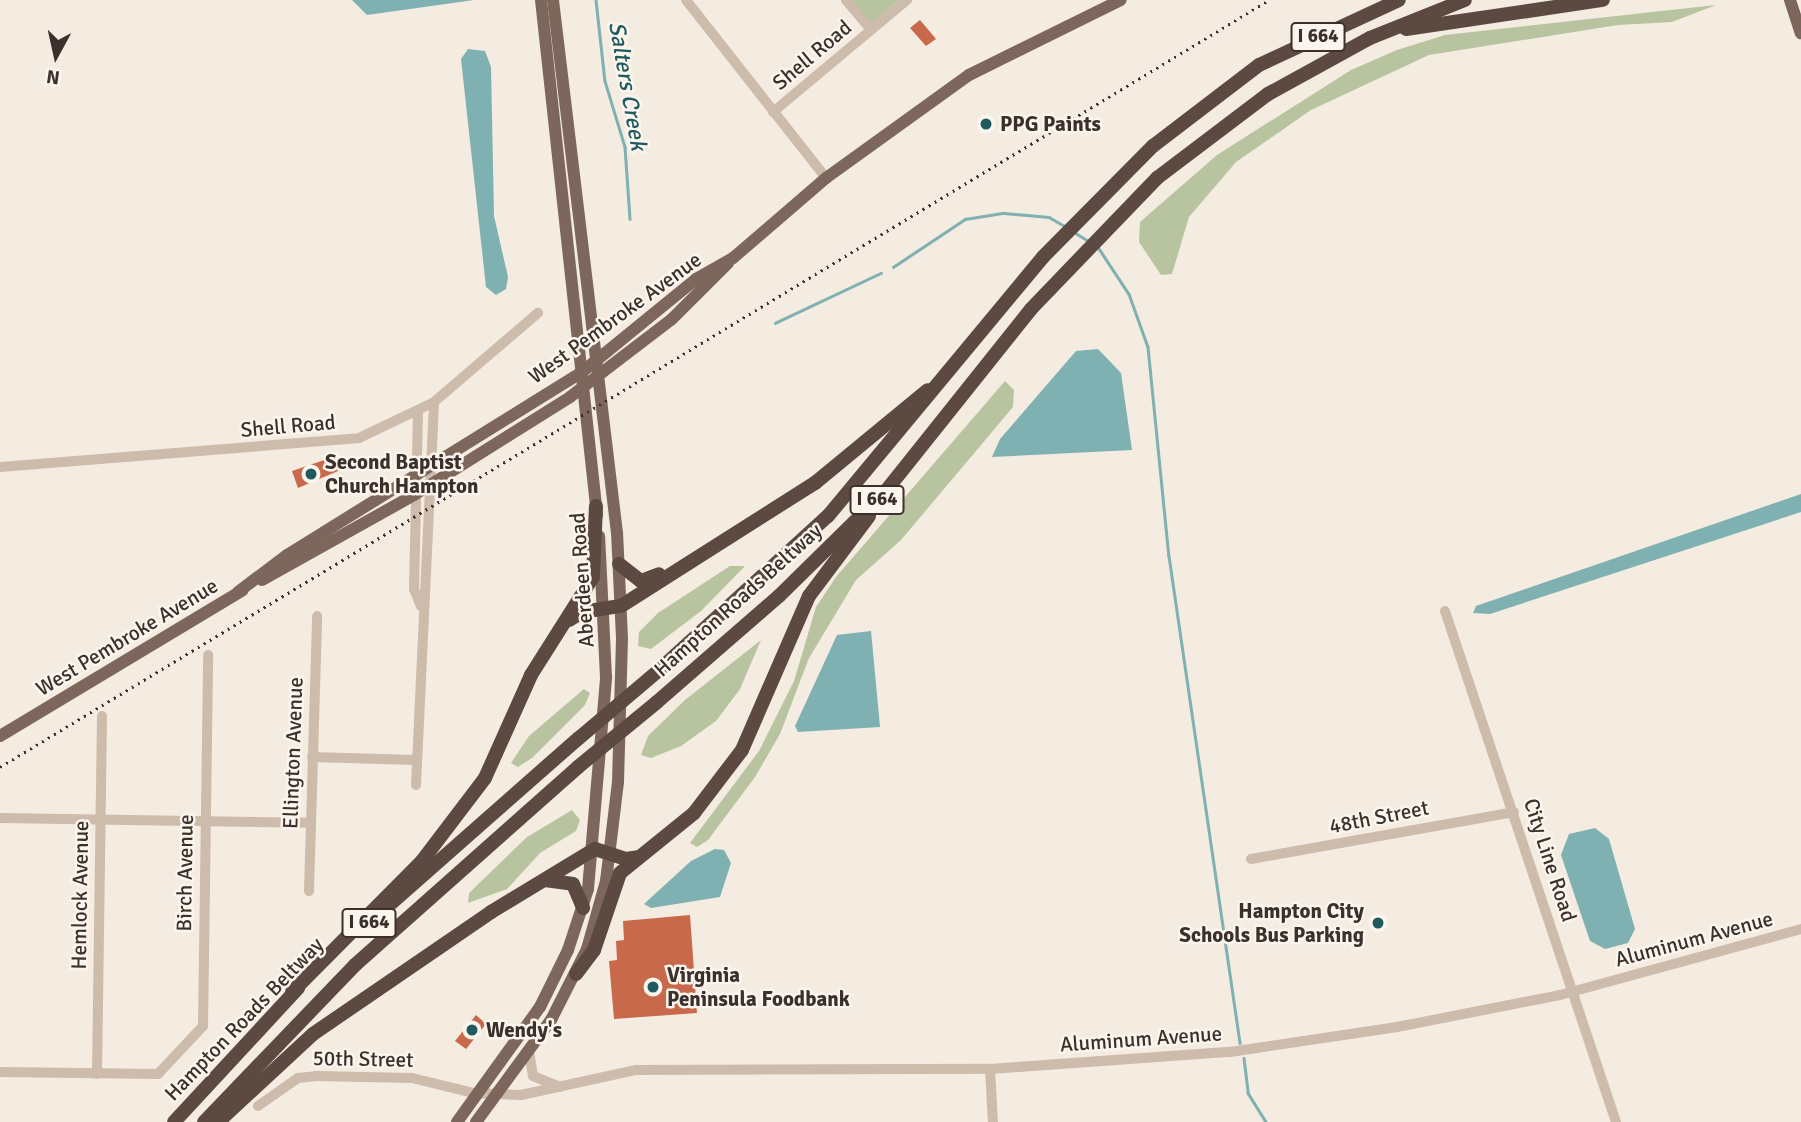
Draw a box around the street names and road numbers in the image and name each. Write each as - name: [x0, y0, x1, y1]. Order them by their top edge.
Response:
- street label: Shell Road: [767, 15, 857, 95]
- road number: I 664: [1290, 22, 1346, 52]
- street label: West Pembroke Avenue: [524, 247, 706, 389]
- street label: Shell Road: [239, 409, 337, 443]
- road number: I 664: [849, 485, 905, 516]
- street label: Aberdeen Road: [565, 512, 599, 648]
- street label: Hampton Roads Beltway: [649, 518, 827, 682]
- street label: West Pembroke Avenue: [32, 573, 222, 701]
- street label: Ellington Avenue: [278, 677, 308, 829]
- street label: 48th Street: [1327, 795, 1431, 839]
- street label: City Line Road: [1518, 795, 1582, 925]
- street label: Birch Avenue: [171, 814, 199, 932]
- street label: Hemlock Avenue: [66, 820, 94, 970]
- street label: Aluminum Avenue: [1612, 906, 1776, 972]
- road number: I 664: [341, 908, 397, 939]
- street label: Hampton Roads Beltway: [159, 932, 329, 1106]
- street label: Aluminum Avenue: [1059, 1021, 1223, 1057]
- street label: 50th Street: [312, 1046, 414, 1072]

